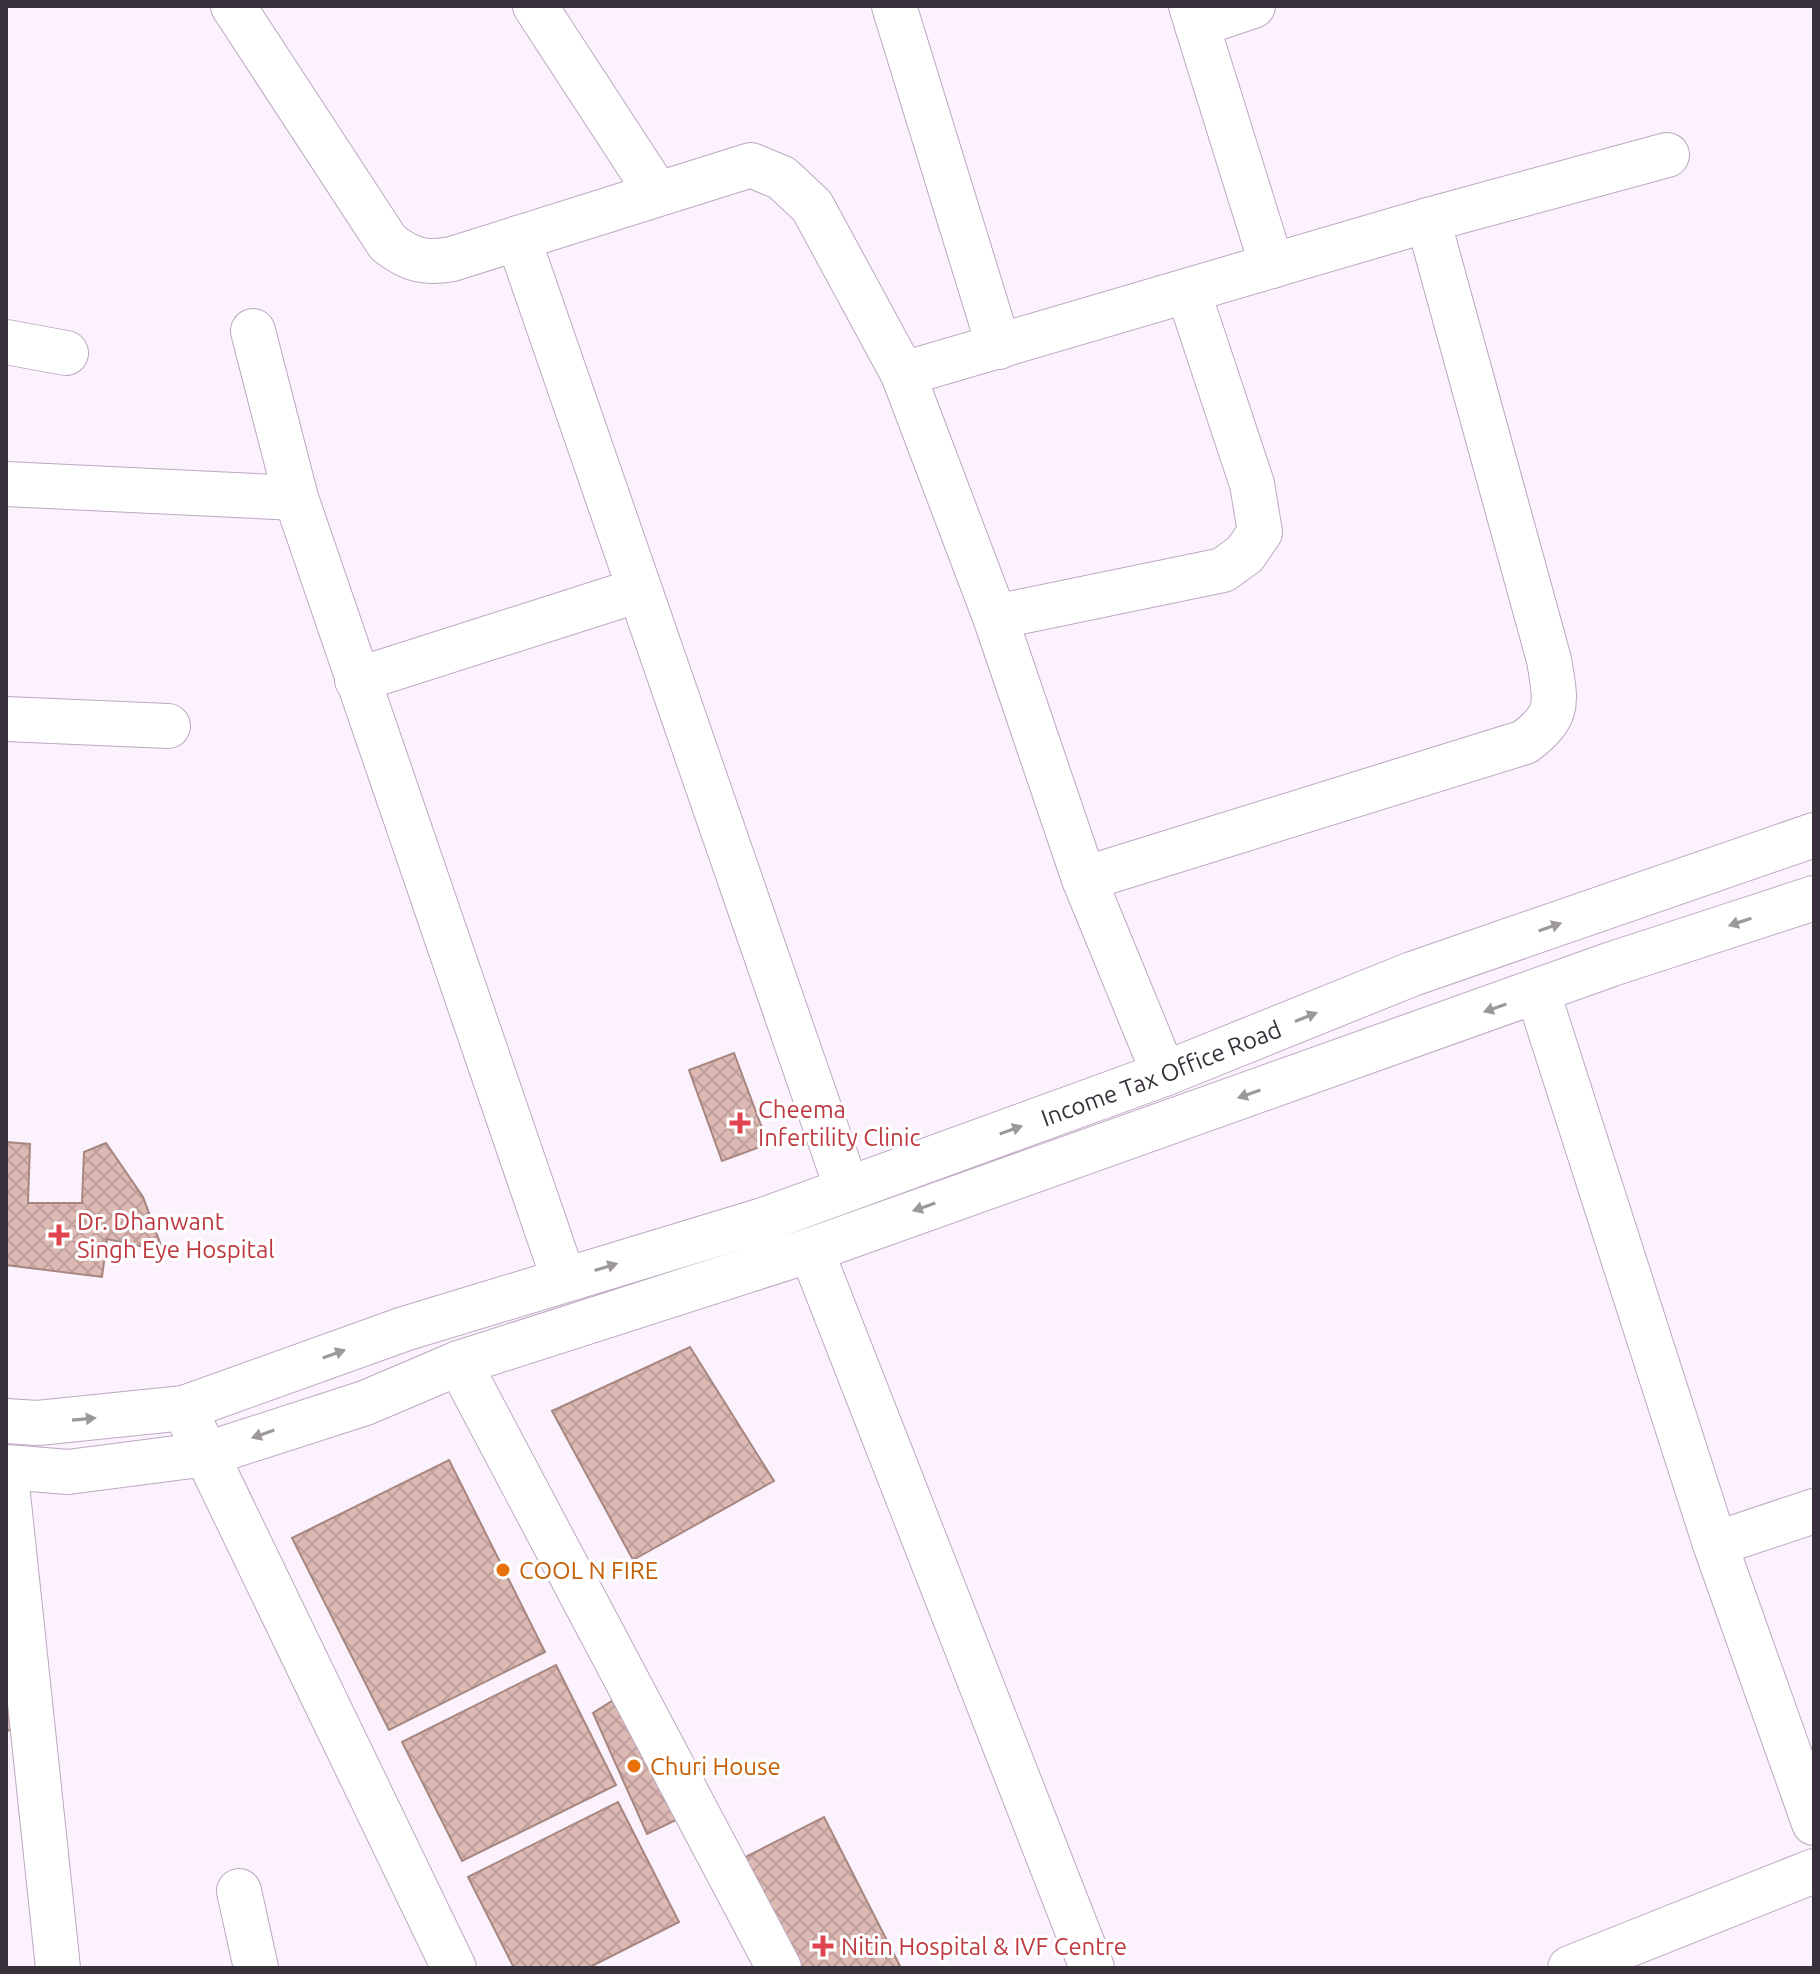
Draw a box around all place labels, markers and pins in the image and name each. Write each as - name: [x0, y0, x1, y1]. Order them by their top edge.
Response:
- place label: Cheema Infertility Clinic: [758, 1096, 921, 1151]
- marker: Cheema Infertility Clinic: [729, 1112, 751, 1134]
- place label: Dr. Dhanwant Singh Eye Hospital: [77, 1208, 275, 1263]
- marker: Dr. Dhanwant Singh Eye Hospital: [48, 1224, 70, 1246]
- place label: COOL N FIRE: [519, 1557, 658, 1584]
- marker: COOL N FIRE: [494, 1561, 512, 1579]
- place label: Churi House: [650, 1753, 781, 1780]
- marker: Churi House: [625, 1757, 643, 1775]
- place label: Nitin Hospital & IVF Centre: [841, 1933, 1127, 1960]
- marker: Nitin Hospital & IVF Centre: [812, 1935, 834, 1957]

